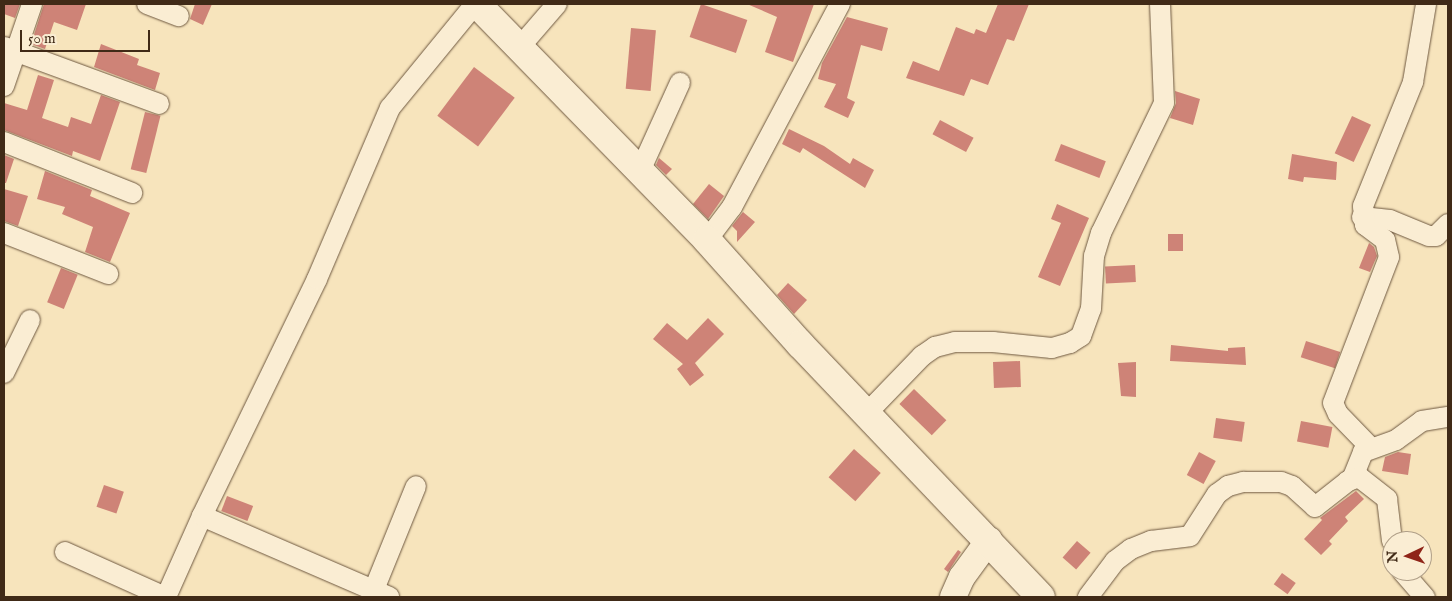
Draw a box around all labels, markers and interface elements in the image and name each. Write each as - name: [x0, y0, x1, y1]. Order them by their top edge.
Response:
- scale bar: [22, 20, 152, 52]
- text: 50 m: [28, 29, 56, 48]
- north arrow: [1382, 531, 1432, 581]
- text: N: [1384, 550, 1402, 563]

